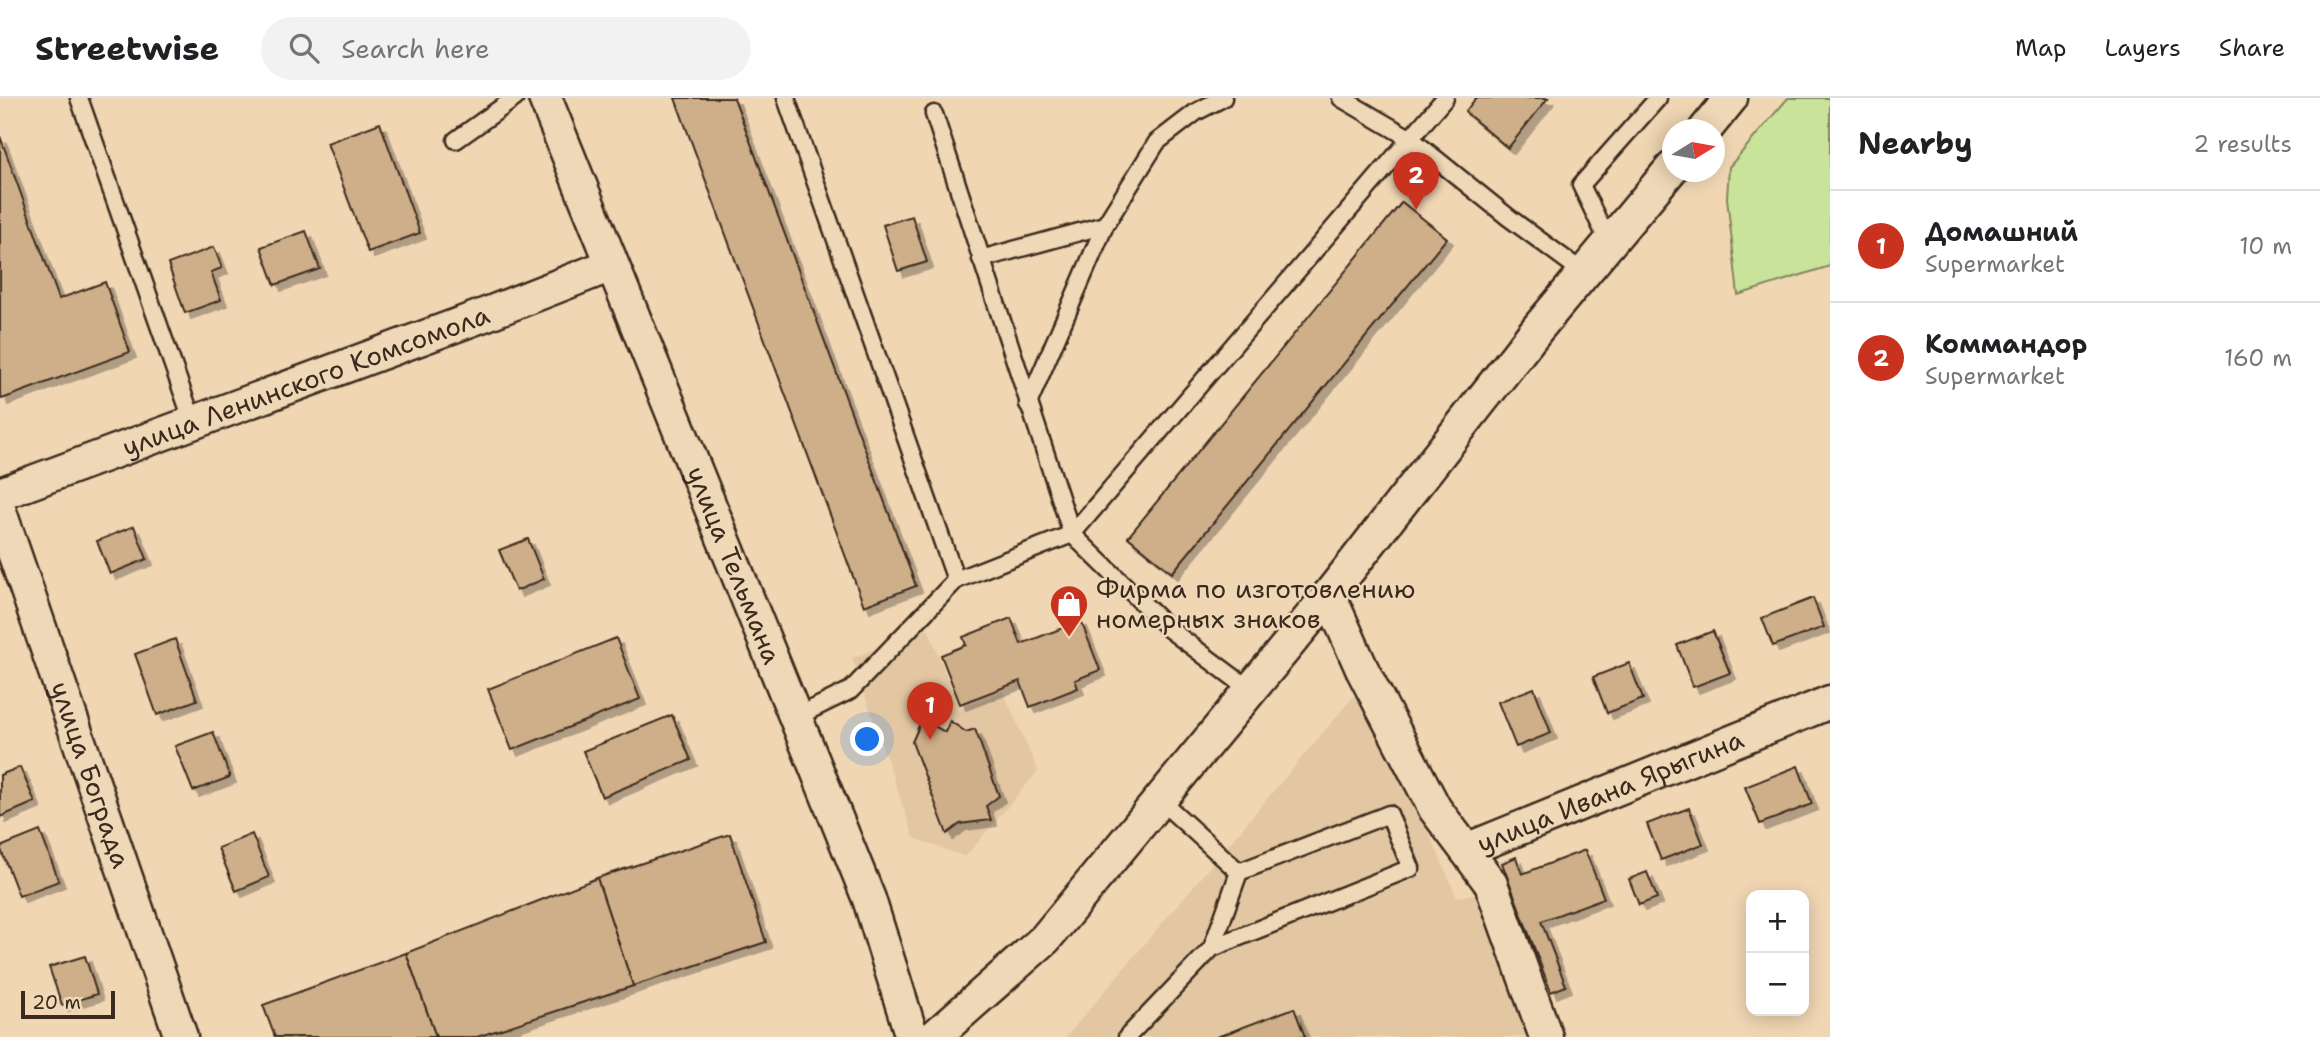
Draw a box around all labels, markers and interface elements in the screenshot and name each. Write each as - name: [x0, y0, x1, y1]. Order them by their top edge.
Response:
- search box: [261, 17, 751, 80]
- text: Streetwise: [35, 26, 219, 71]
- icon: search: [285, 29, 323, 67]
- text: Search here: [341, 31, 490, 66]
- text: Map: [2015, 32, 2066, 64]
- text: Layers: [2104, 32, 2181, 64]
- text: Share: [2219, 32, 2285, 64]
- north arrow: [1662, 119, 1725, 182]
- text: Nearby: [1858, 123, 1973, 164]
- text: 2 results: [2193, 129, 2292, 159]
- pin: 2: [1393, 152, 1439, 210]
- text: Домашний: [1925, 214, 2078, 249]
- text: 1: [1876, 231, 1886, 261]
- text: 10 m: [2239, 231, 2292, 261]
- text: Supermarket: [1925, 249, 2065, 279]
- street label: улица Ленинского Комсомола: [117, 297, 494, 464]
- text: Коммандор: [1925, 326, 2087, 361]
- text: 2: [1873, 343, 1889, 373]
- text: 160 m: [2224, 343, 2292, 373]
- text: Supermarket: [1925, 361, 2065, 391]
- street label: улица Тельмана: [679, 461, 790, 669]
- place label: Фирма по изготовлению номерных знаков: [1096, 571, 1416, 636]
- shop icon: Фирма по изготовлению номерных знаков: [1048, 583, 1090, 638]
- street label: улица Бограда: [43, 677, 139, 873]
- pin: 1: [907, 682, 953, 740]
- street label: улица Ивана Ярыгина: [1472, 721, 1748, 861]
- your location: [850, 722, 884, 756]
- map controls: [1746, 890, 1809, 1016]
- button: +: [1746, 890, 1809, 953]
- button: −: [1746, 953, 1809, 1016]
- scale bar: [21, 988, 116, 1020]
- text: 20 m: [32, 990, 81, 1015]

